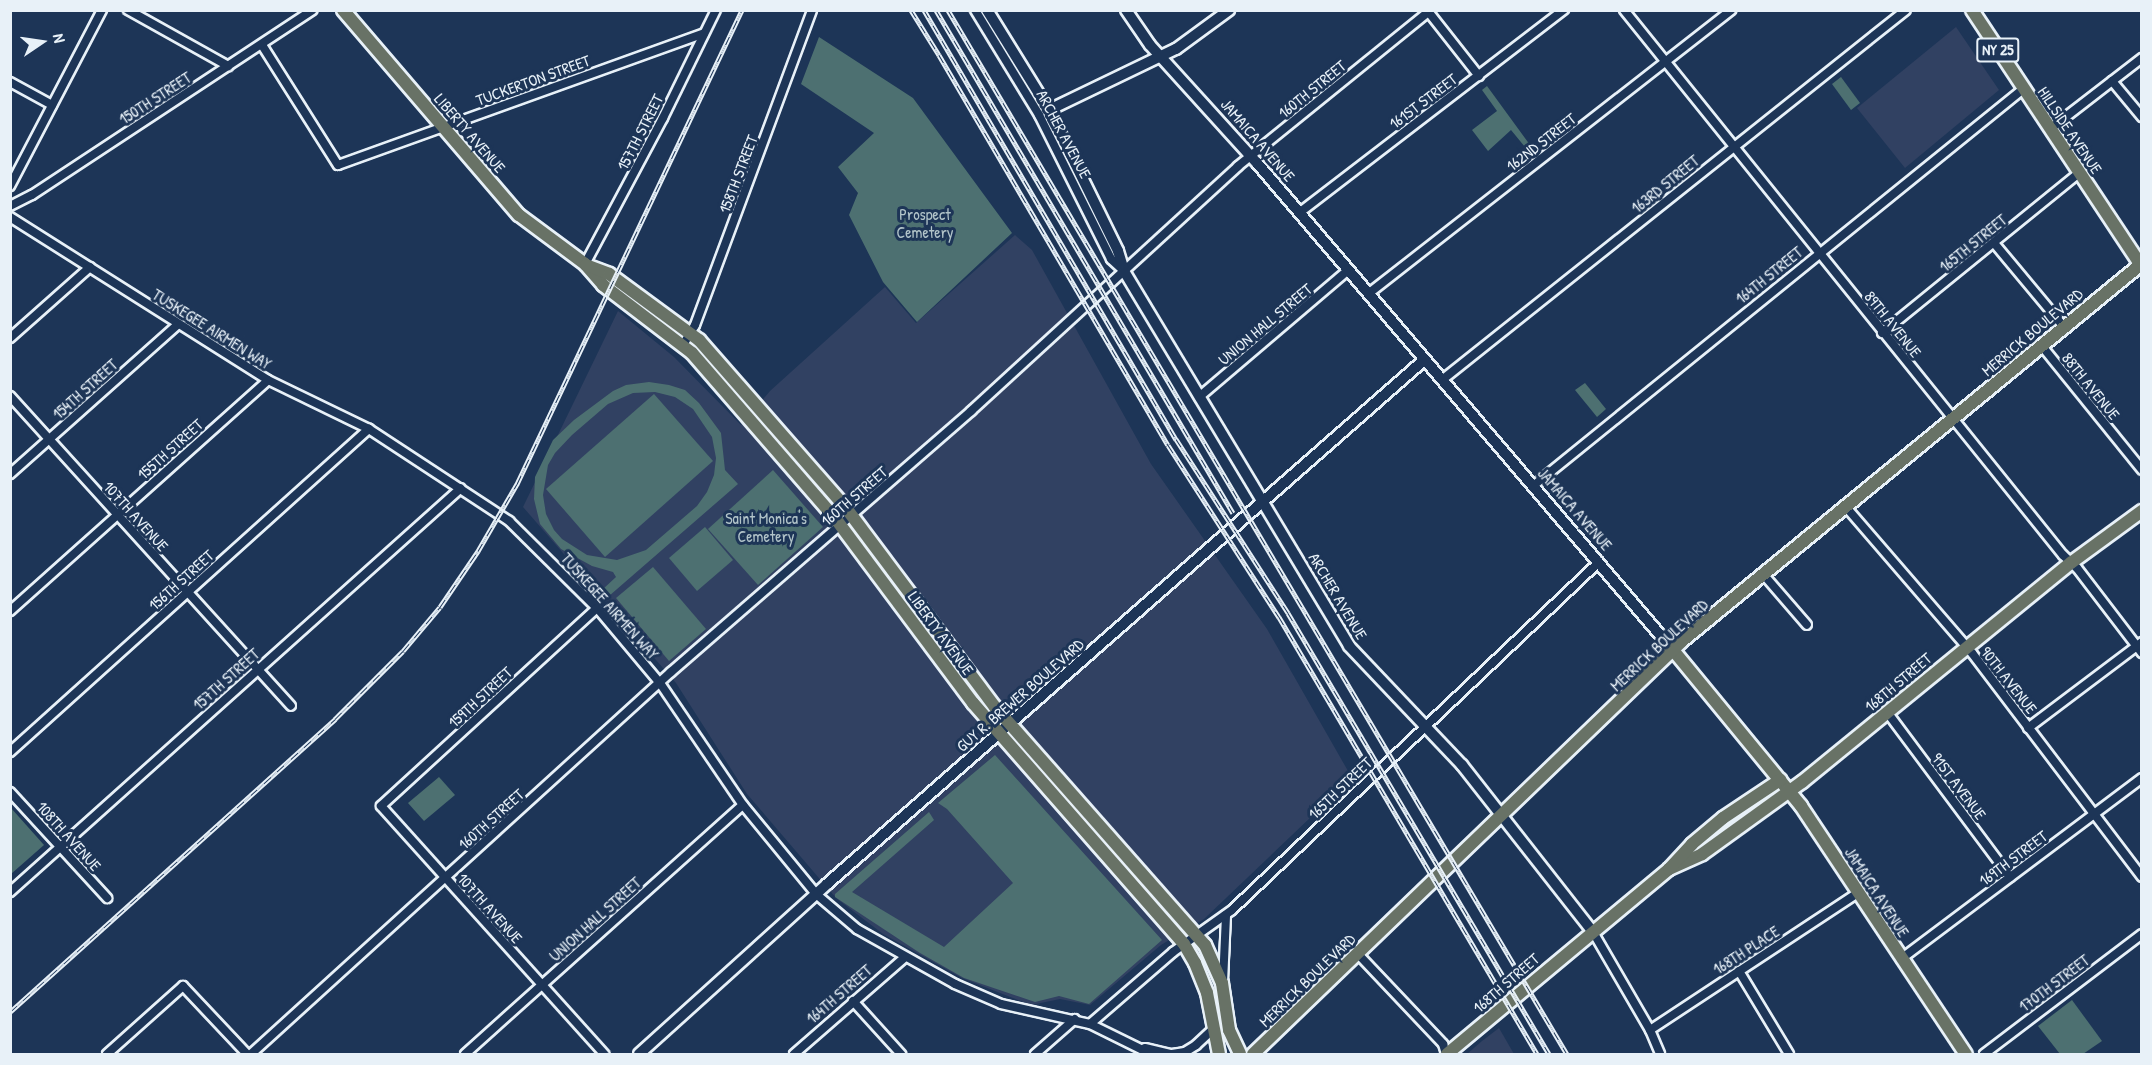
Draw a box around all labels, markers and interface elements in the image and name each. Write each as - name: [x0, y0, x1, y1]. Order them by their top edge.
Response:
- north arrow: [12, 12, 72, 72]
- text: N: [48, 31, 71, 45]
- road number: NY 25: [1976, 38, 2020, 62]
- street label: TUCKERTON STREET: [473, 50, 593, 110]
- street label: 160TH STREET: [1274, 56, 1350, 122]
- street label: 150TH STREET: [115, 68, 195, 128]
- street label: 161ST STREET: [1385, 69, 1461, 133]
- street label: HILLSIDE AVENUE: [2034, 83, 2106, 177]
- street label: ARCHER AVENUE: [1033, 86, 1095, 182]
- street label: LIBERTY AVENUE: [430, 89, 510, 177]
- street label: 157TH STREET: [613, 91, 667, 173]
- street label: JAMAICA AVENUE: [1217, 95, 1299, 185]
- street label: 162ND STREET: [1502, 109, 1580, 175]
- street label: 158TH STREET: [714, 132, 762, 216]
- street label: 163RD STREET: [1627, 151, 1703, 217]
- park label: Prospect Cemetery: [896, 204, 954, 242]
- street label: 165TH STREET: [1935, 210, 2011, 276]
- street label: 164TH STREET: [1732, 242, 1806, 308]
- street label: UNION HALL STREET: [1214, 279, 1316, 369]
- street label: MERRICK BOULEVARD: [1977, 284, 2087, 380]
- street label: TUSKEGEE AIRMEN WAY: [149, 285, 275, 373]
- street label: 89TH AVENUE: [1860, 287, 1926, 361]
- street label: 88TH AVENUE: [2058, 349, 2124, 423]
- street label: 154TH STREET: [48, 355, 122, 423]
- street label: 155TH STREET: [133, 415, 207, 483]
- street label: 160TH STREET: [817, 462, 891, 530]
- street label: JAMAICA AVENUE: [1534, 464, 1616, 554]
- street label: 107TH AVENUE: [99, 477, 173, 555]
- park label: Saint Monica's Cemetery: [725, 508, 807, 546]
- street label: 156TH STREET: [144, 546, 218, 614]
- street label: TUSKEGEE AIRMEN WAY: [557, 549, 663, 663]
- street label: ARCHER AVENUE: [1305, 549, 1371, 643]
- street label: LIBERTY AVENUE: [904, 587, 978, 679]
- street label: MERRICK BOULEVARD: [1606, 595, 1712, 695]
- street label: GUY R. BREWER BOULEVARD: [952, 634, 1088, 756]
- street label: 90TH AVENUE: [1977, 643, 2041, 717]
- street label: 157TH STREET: [189, 644, 263, 714]
- street label: 168TH STREET: [1861, 648, 1935, 716]
- street label: 159TH STREET: [444, 662, 516, 732]
- street label: 91ST AVENUE: [1928, 749, 1990, 823]
- street label: 165TH STREET: [1304, 753, 1376, 823]
- street label: 160TH STREET: [454, 785, 528, 853]
- street label: 108TH AVENUE: [33, 797, 105, 875]
- street label: 169TH STREET: [1975, 826, 2051, 890]
- street label: JAMAICA AVENUE: [1841, 843, 1913, 941]
- street label: 107TH AVENUE: [453, 869, 527, 947]
- street label: UNION HALL STREET: [545, 873, 645, 965]
- street label: 168TH PLACE: [1709, 922, 1783, 978]
- street label: MERRICK BOULEVARD: [1255, 929, 1359, 1031]
- street label: 168TH STREET: [1469, 949, 1543, 1017]
- street label: 170TH STREET: [2015, 950, 2093, 1016]
- street label: 164TH STREET: [802, 960, 876, 1028]

